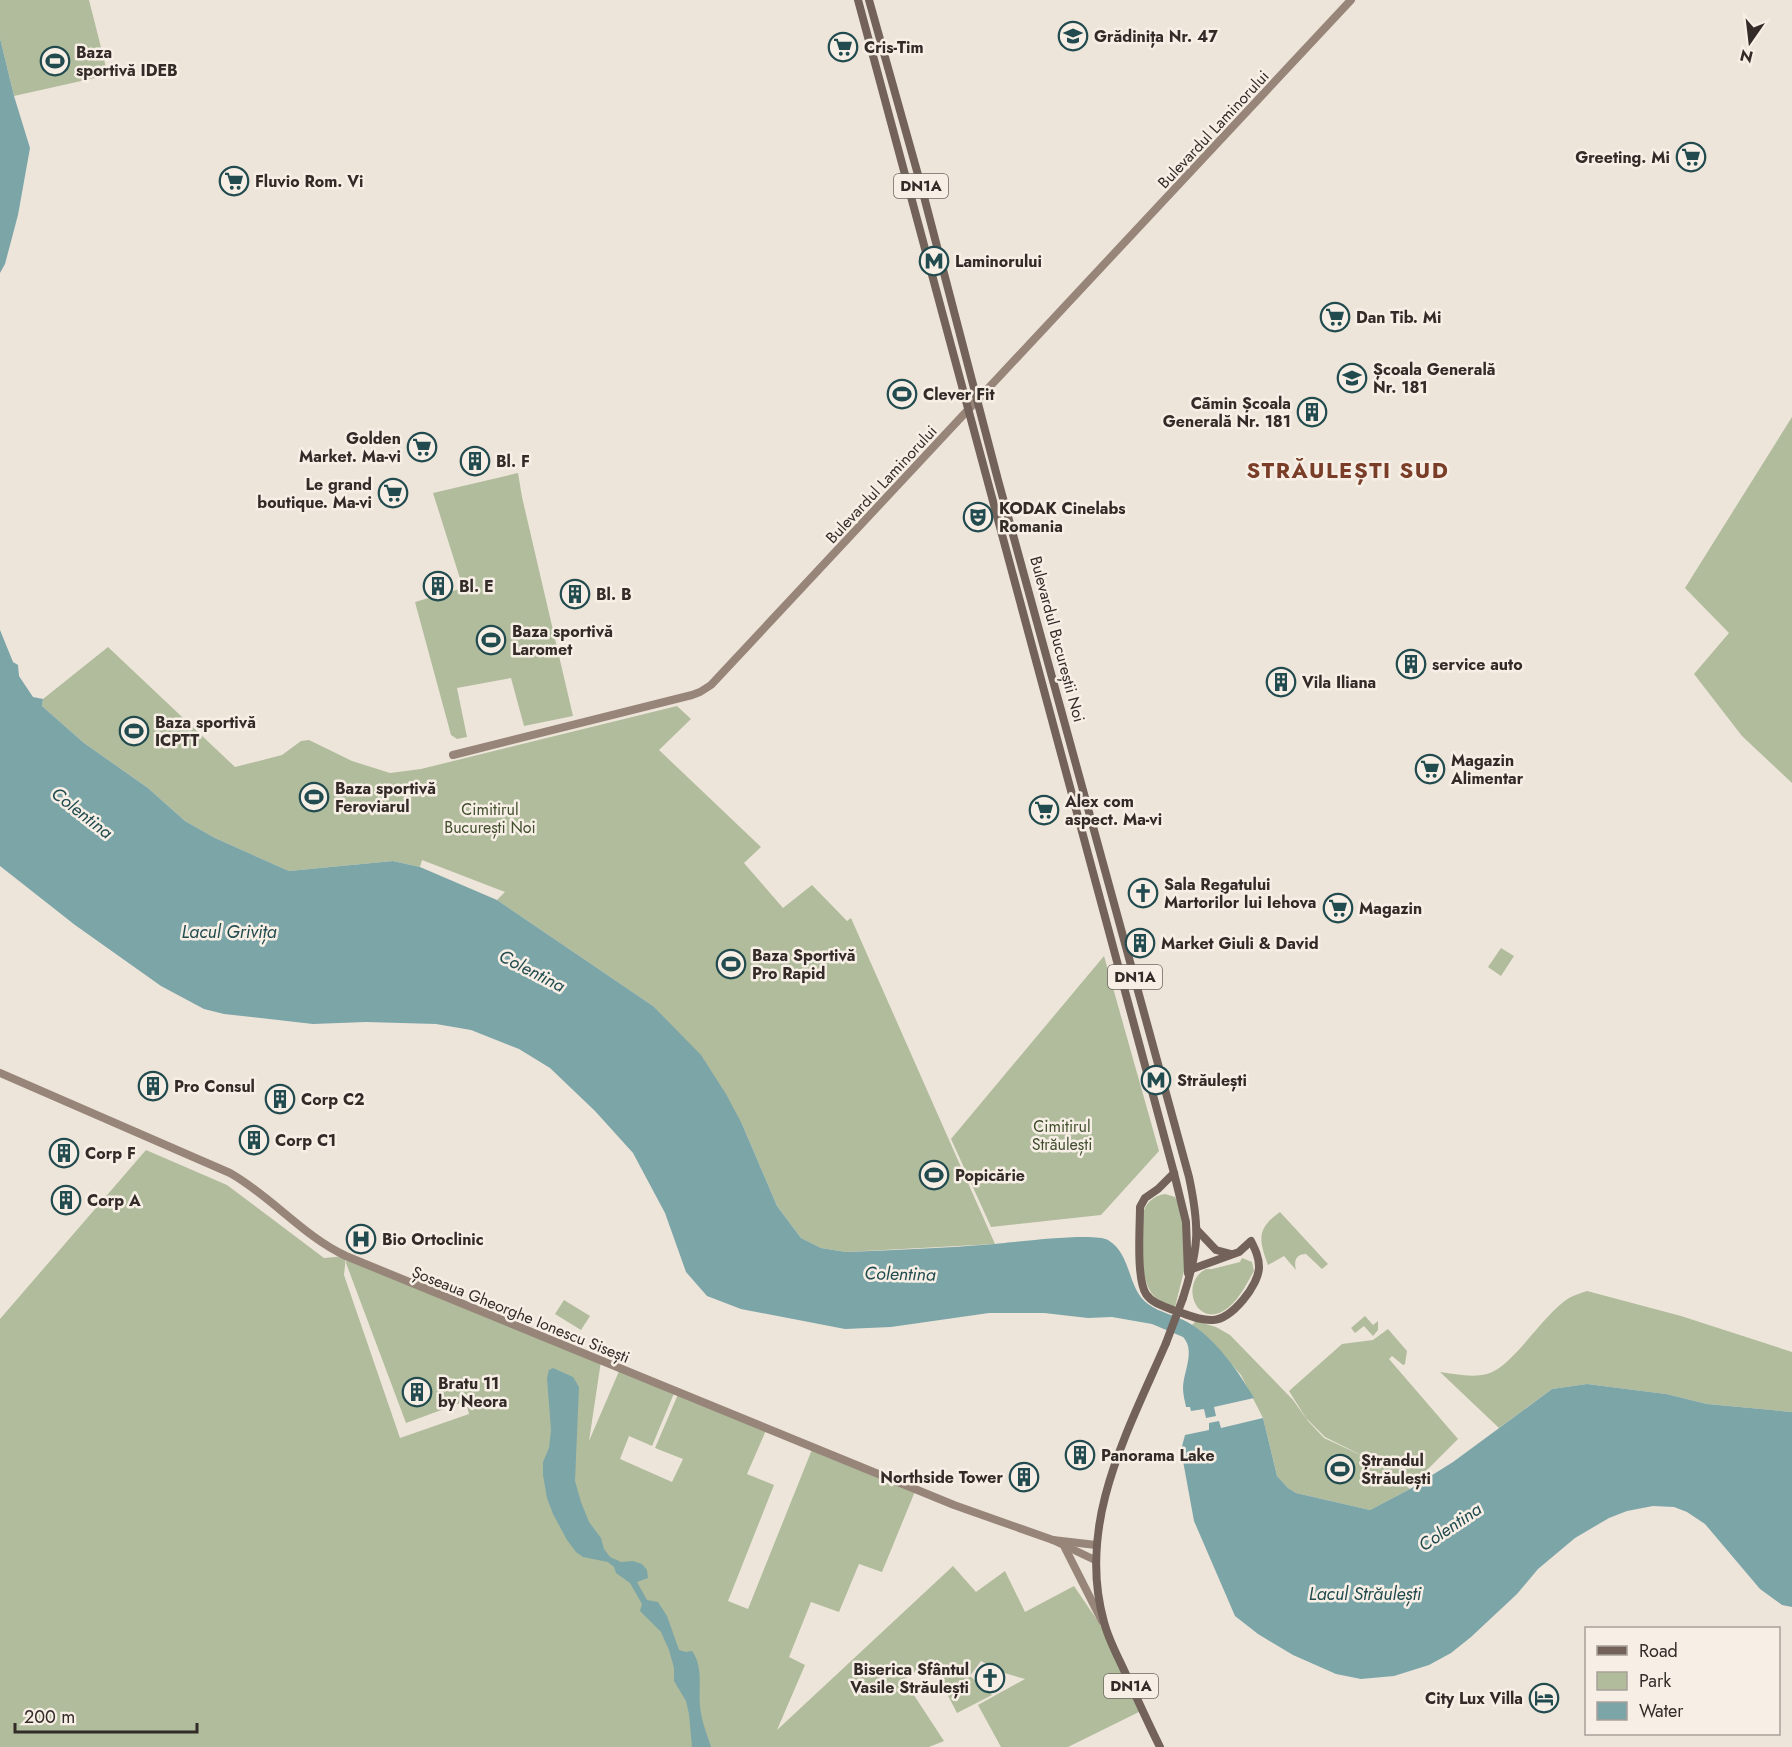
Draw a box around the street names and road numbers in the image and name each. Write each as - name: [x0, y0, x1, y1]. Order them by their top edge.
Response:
- street label: Bulevardul Laminorului: [1152, 65, 1274, 194]
- road number: DN1A: [894, 174, 948, 198]
- street label: Bulevardul Laminorului: [820, 420, 942, 549]
- street label: Bulevardul Bucureștii Noi: [1024, 554, 1091, 725]
- road number: DN1A: [1108, 965, 1162, 989]
- street label: Șoseaua Gheorghe Ionescu Sisești: [408, 1260, 633, 1369]
- road number: DN1A: [1104, 1674, 1158, 1698]

